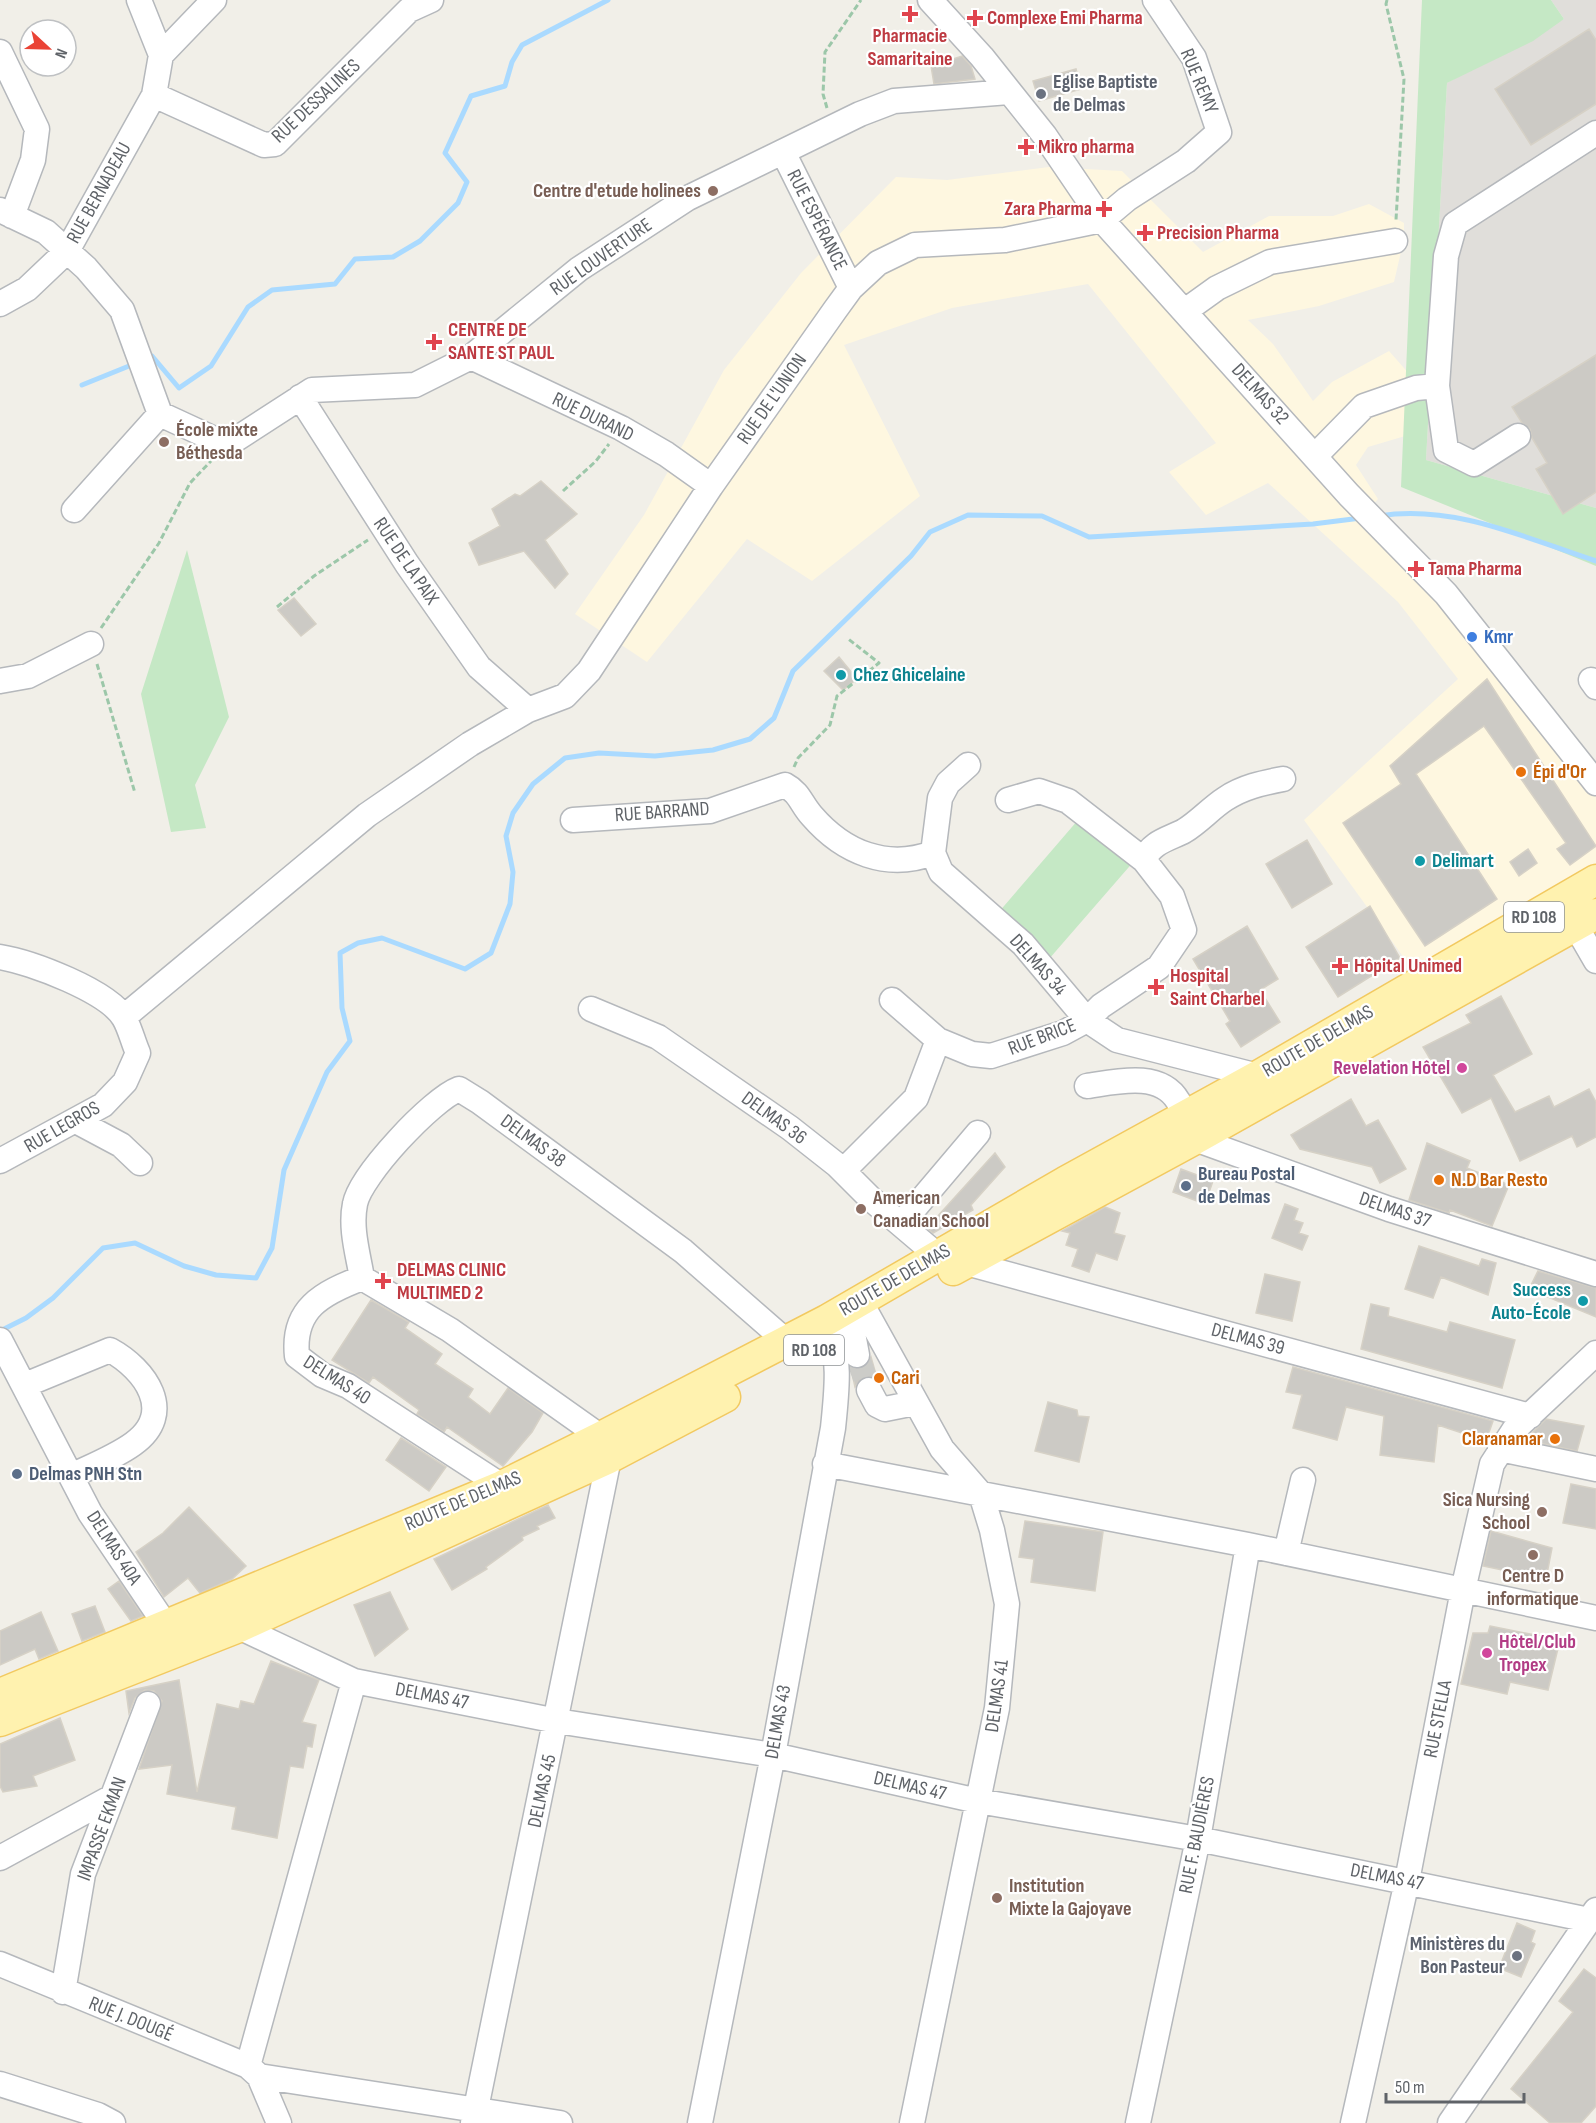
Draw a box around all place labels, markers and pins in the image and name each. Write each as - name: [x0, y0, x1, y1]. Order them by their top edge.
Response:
- place label: Complexe Emi Pharma: [987, 6, 1143, 30]
- marker: Pharmacie Samaritaine: [903, 7, 917, 21]
- marker: Complexe Emi Pharma: [968, 11, 982, 25]
- place label: Pharmacie Samaritaine: [867, 24, 953, 71]
- place label: Eglise Baptiste de Delmas: [1053, 70, 1158, 117]
- marker: Eglise Baptiste de Delmas: [1034, 87, 1048, 101]
- place label: Mikro pharma: [1038, 135, 1134, 159]
- marker: Mikro pharma: [1019, 140, 1033, 154]
- place label: Centre d'etude holinees: [533, 179, 701, 203]
- marker: Centre d'etude holinees: [706, 184, 720, 198]
- place label: Zara Pharma: [1004, 197, 1092, 221]
- marker: Zara Pharma: [1097, 202, 1111, 216]
- place label: Precision Pharma: [1157, 221, 1279, 245]
- marker: Precision Pharma: [1138, 226, 1152, 240]
- place label: CENTRE DE SANTE ST PAUL: [448, 318, 555, 365]
- marker: CENTRE DE SANTE ST PAUL: [425, 333, 443, 351]
- place label: École mixte Béthesda: [176, 418, 258, 465]
- marker: École mixte Béthesda: [157, 435, 171, 449]
- place label: Tama Pharma: [1428, 557, 1522, 581]
- marker: Tama Pharma: [1409, 562, 1423, 576]
- place label: Kmr: [1484, 625, 1513, 649]
- marker: Kmr: [1465, 630, 1479, 644]
- place label: Chez Ghicelaine: [853, 663, 966, 687]
- marker: Chez Ghicelaine: [834, 668, 848, 682]
- place label: Épi d'Or: [1533, 760, 1586, 784]
- marker: Épi d'Or: [1514, 765, 1528, 779]
- place label: Delimart: [1432, 849, 1494, 873]
- marker: Delimart: [1413, 854, 1427, 868]
- place label: Hôpital Unimed: [1354, 954, 1462, 978]
- marker: Hôpital Unimed: [1331, 957, 1349, 975]
- place label: Hospital Saint Charbel: [1170, 964, 1265, 1011]
- marker: Hospital Saint Charbel: [1147, 978, 1165, 996]
- place label: Revelation Hôtel: [1333, 1056, 1450, 1080]
- marker: Revelation Hôtel: [1455, 1061, 1469, 1075]
- place label: Bureau Postal de Delmas: [1198, 1162, 1295, 1209]
- place label: N.D Bar Resto: [1451, 1168, 1548, 1192]
- marker: N.D Bar Resto: [1432, 1173, 1446, 1187]
- marker: Bureau Postal de Delmas: [1179, 1179, 1193, 1193]
- place label: American Canadian School: [872, 1186, 989, 1233]
- marker: American Canadian School: [854, 1202, 868, 1216]
- place label: DELMAS CLINIC MULTIMED 2: [397, 1258, 506, 1305]
- marker: DELMAS CLINIC MULTIMED 2: [374, 1272, 392, 1290]
- place label: Success Auto-École: [1491, 1278, 1571, 1325]
- marker: Success Auto-École: [1576, 1294, 1590, 1308]
- place label: Cari: [891, 1366, 919, 1390]
- marker: Cari: [872, 1371, 886, 1385]
- place label: Claranamar: [1462, 1427, 1543, 1451]
- marker: Claranamar: [1548, 1432, 1562, 1446]
- place label: Delmas PNH Stn: [29, 1462, 142, 1486]
- marker: Delmas PNH Stn: [10, 1467, 24, 1481]
- place label: Sica Nursing School: [1443, 1488, 1531, 1535]
- marker: Sica Nursing School: [1535, 1505, 1549, 1519]
- marker: Centre D informatique: [1526, 1548, 1540, 1562]
- place label: Centre D informatique: [1487, 1564, 1579, 1611]
- place label: Hôtel/Club Tropex: [1499, 1630, 1576, 1677]
- marker: Hôtel/Club Tropex: [1480, 1646, 1494, 1660]
- place label: Institution Mixte la Gajoyave: [1009, 1874, 1131, 1921]
- marker: Institution Mixte la Gajoyave: [990, 1891, 1004, 1905]
- place label: Ministères du Bon Pasteur: [1410, 1932, 1505, 1979]
- marker: Ministères du Bon Pasteur: [1510, 1949, 1524, 1963]

